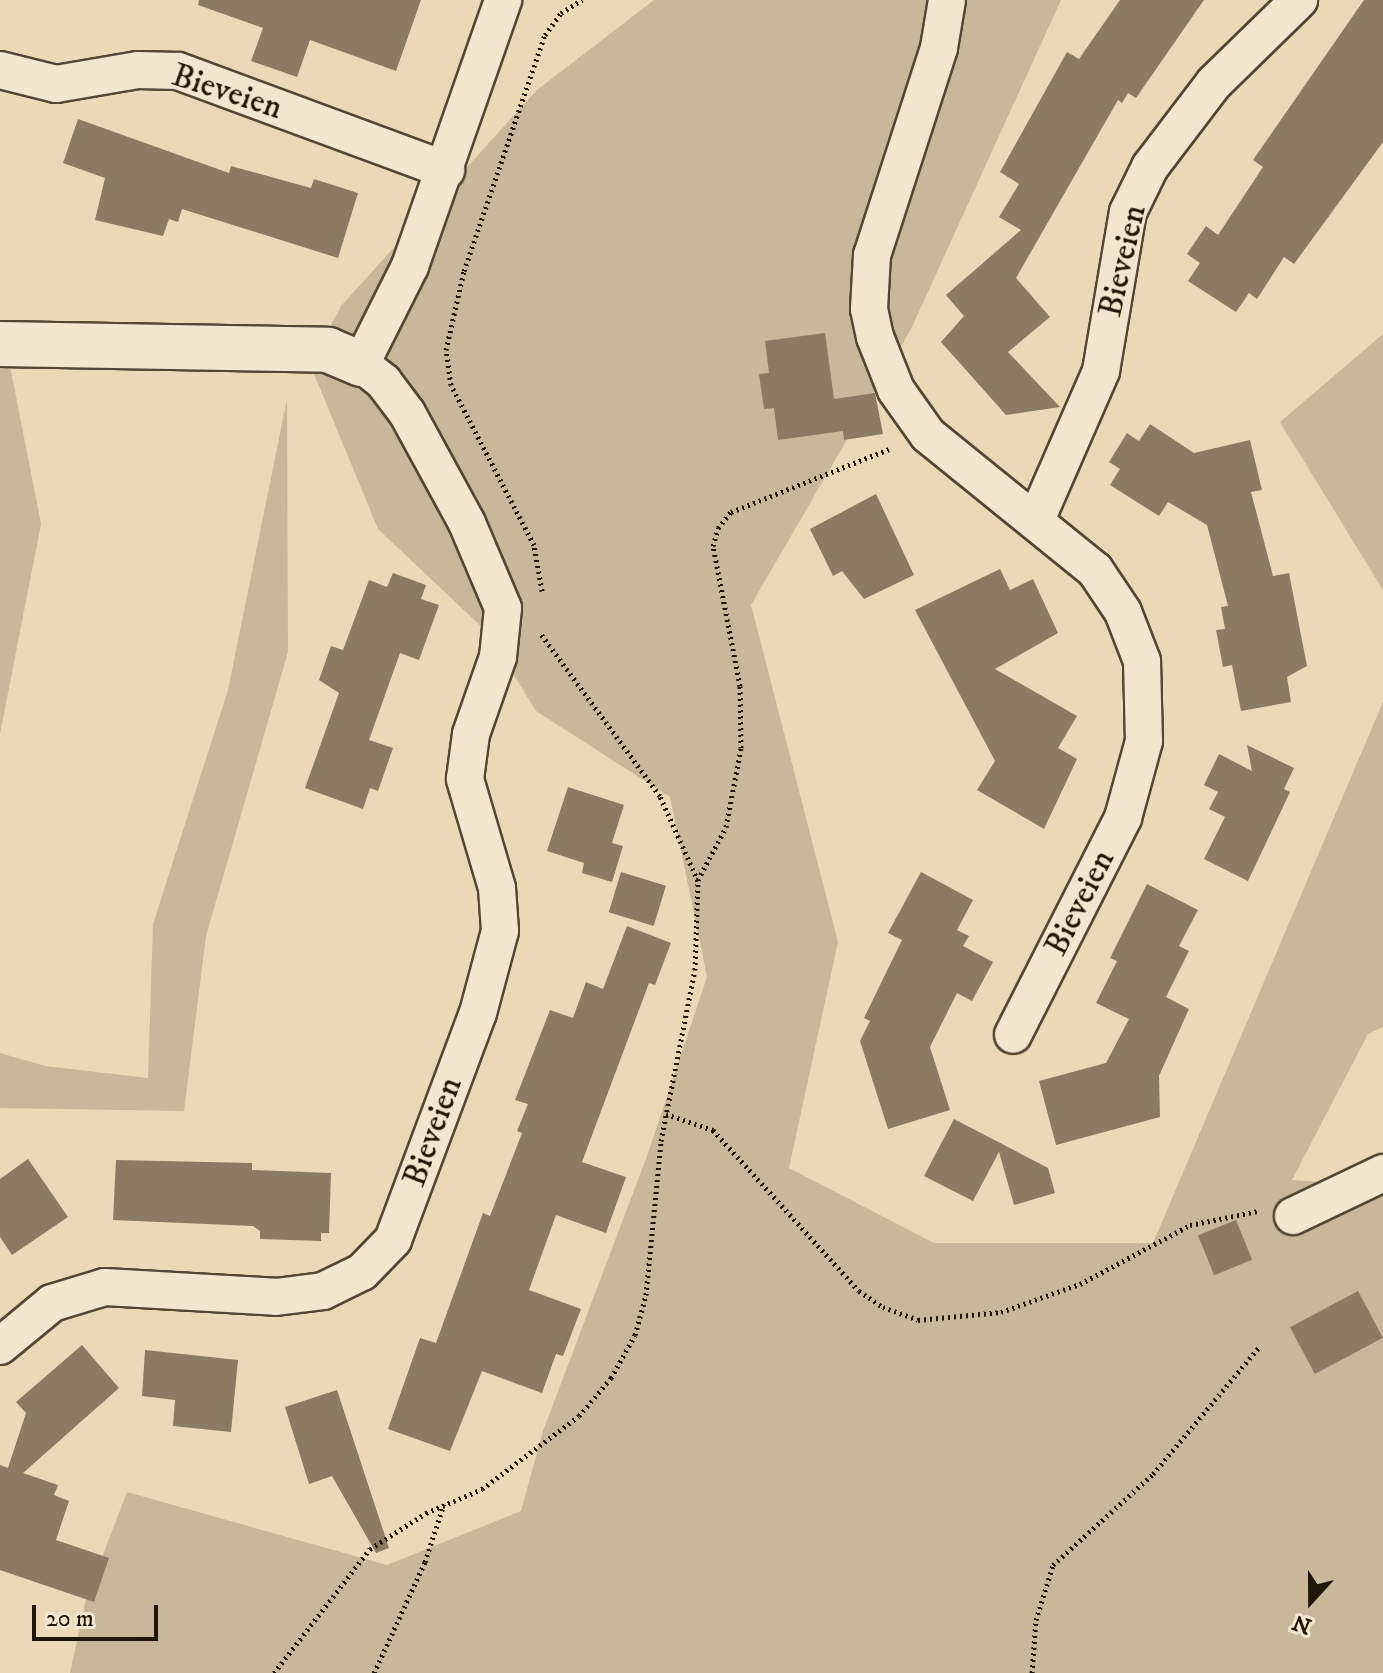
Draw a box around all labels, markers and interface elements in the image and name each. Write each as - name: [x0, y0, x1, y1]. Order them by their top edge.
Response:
- street label: Bieveien: [167, 55, 287, 129]
- street label: Bieveien: [1090, 201, 1156, 321]
- street label: Bieveien: [1036, 843, 1124, 963]
- street label: Bieveien: [394, 1072, 472, 1192]
- north arrow: [1271, 1561, 1351, 1641]
- scale bar: [36, 1589, 162, 1639]
- text: 20 m: [46, 1604, 94, 1634]
- text: N: [1289, 1608, 1315, 1640]

